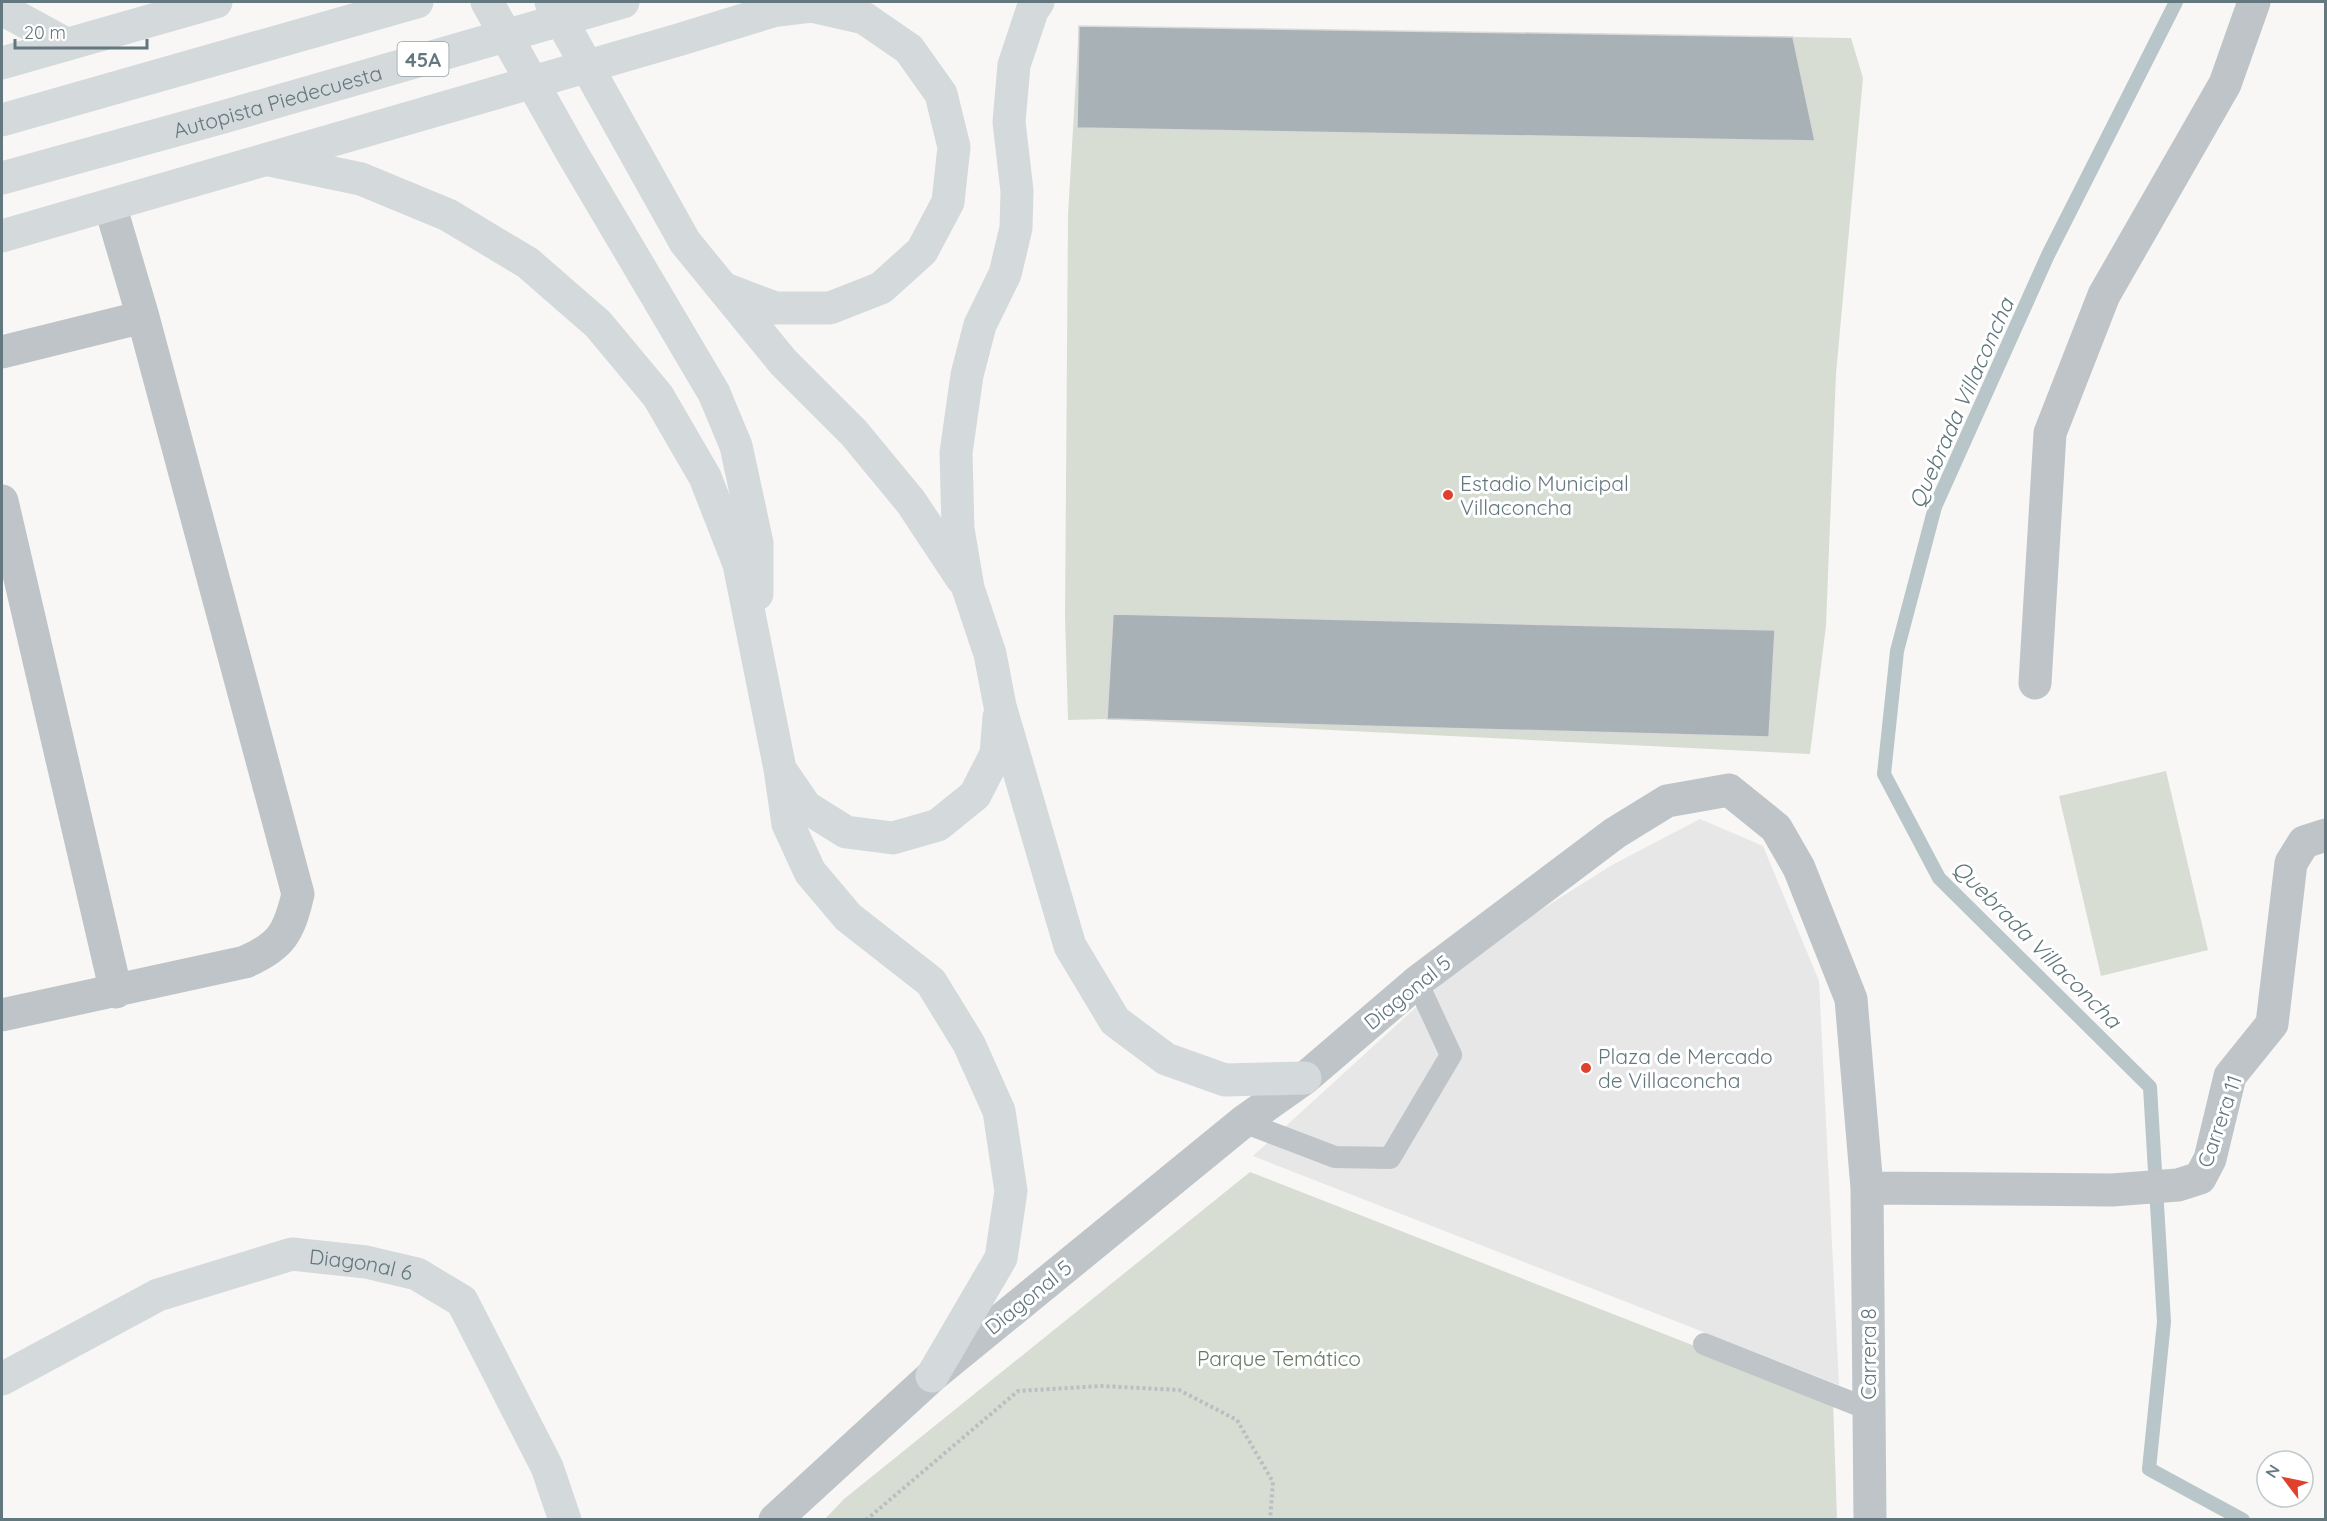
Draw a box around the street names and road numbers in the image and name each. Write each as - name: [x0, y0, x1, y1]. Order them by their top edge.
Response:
- road number: 45A: [398, 42, 448, 76]
- street label: Autopista Piedecuesta: [170, 59, 385, 143]
- street label: Diagonal 5: [1358, 949, 1456, 1035]
- street label: Carrera 11: [2191, 1071, 2247, 1171]
- street label: Diagonal 6: [308, 1243, 415, 1286]
- street label: Diagonal 5: [979, 1254, 1077, 1340]
- street label: Carrera 8: [1855, 1308, 1881, 1400]

